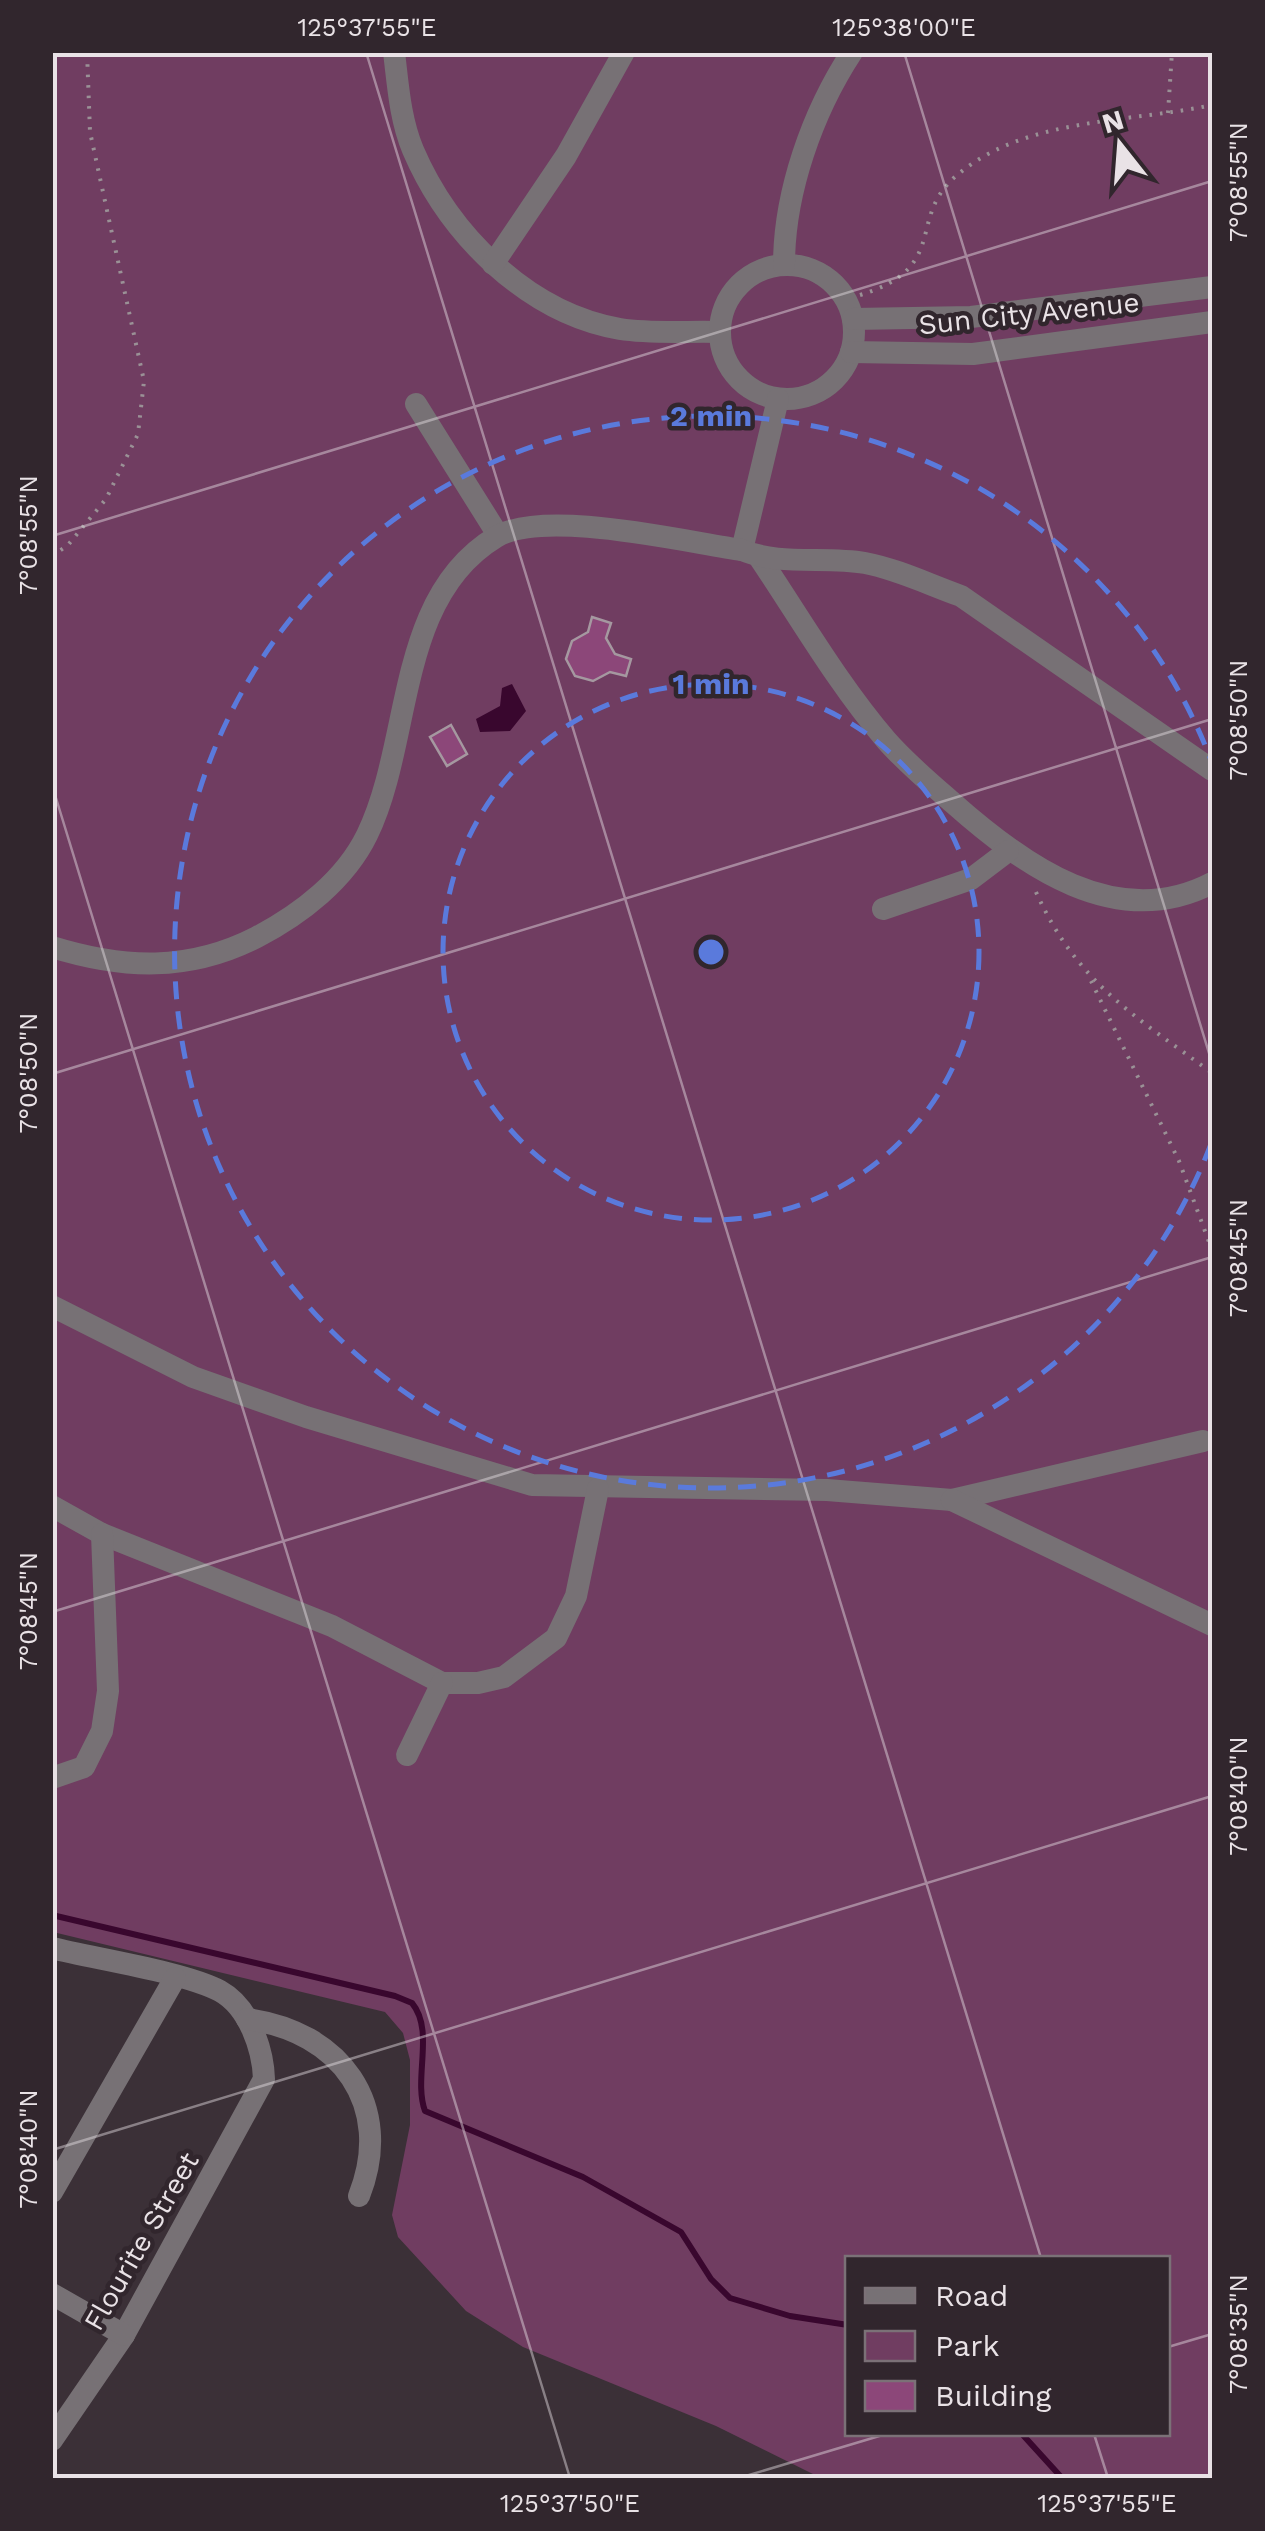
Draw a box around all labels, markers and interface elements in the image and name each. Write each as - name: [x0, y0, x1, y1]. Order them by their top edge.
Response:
- text: 125°37'55"E: [298, 13, 436, 42]
- text: 125°38'00"E: [832, 13, 976, 42]
- north arrow: [1070, 95, 1170, 195]
- text: N: [1098, 103, 1128, 140]
- text: 7°08'55"N: [1224, 122, 1253, 242]
- street label: Sun City Avenue: [917, 286, 1141, 341]
- text: 2 min: [670, 398, 752, 433]
- text: 7°08'55"N: [14, 475, 43, 595]
- text: 7°08'50"N: [1224, 660, 1253, 780]
- text: 1 min: [672, 666, 750, 701]
- centre of rings: [693, 934, 729, 970]
- text: 7°08'50"N: [14, 1013, 43, 1133]
- text: 7°08'45"N: [1224, 1199, 1253, 1317]
- text: 7°08'45"N: [14, 1552, 43, 1670]
- text: 7°08'40"N: [1224, 1736, 1253, 1856]
- text: 7°08'40"N: [14, 2089, 43, 2209]
- street label: Flourite Street: [77, 2146, 206, 2336]
- legend: [845, 2256, 1170, 2436]
- text: 7°08'35"N: [1224, 2274, 1253, 2394]
- text: Road: [935, 2278, 1008, 2313]
- text: Park: [935, 2328, 1000, 2363]
- text: Building: [935, 2378, 1052, 2413]
- text: 125°37'50"E: [500, 2489, 640, 2518]
- text: 125°37'55"E: [1038, 2489, 1176, 2518]

